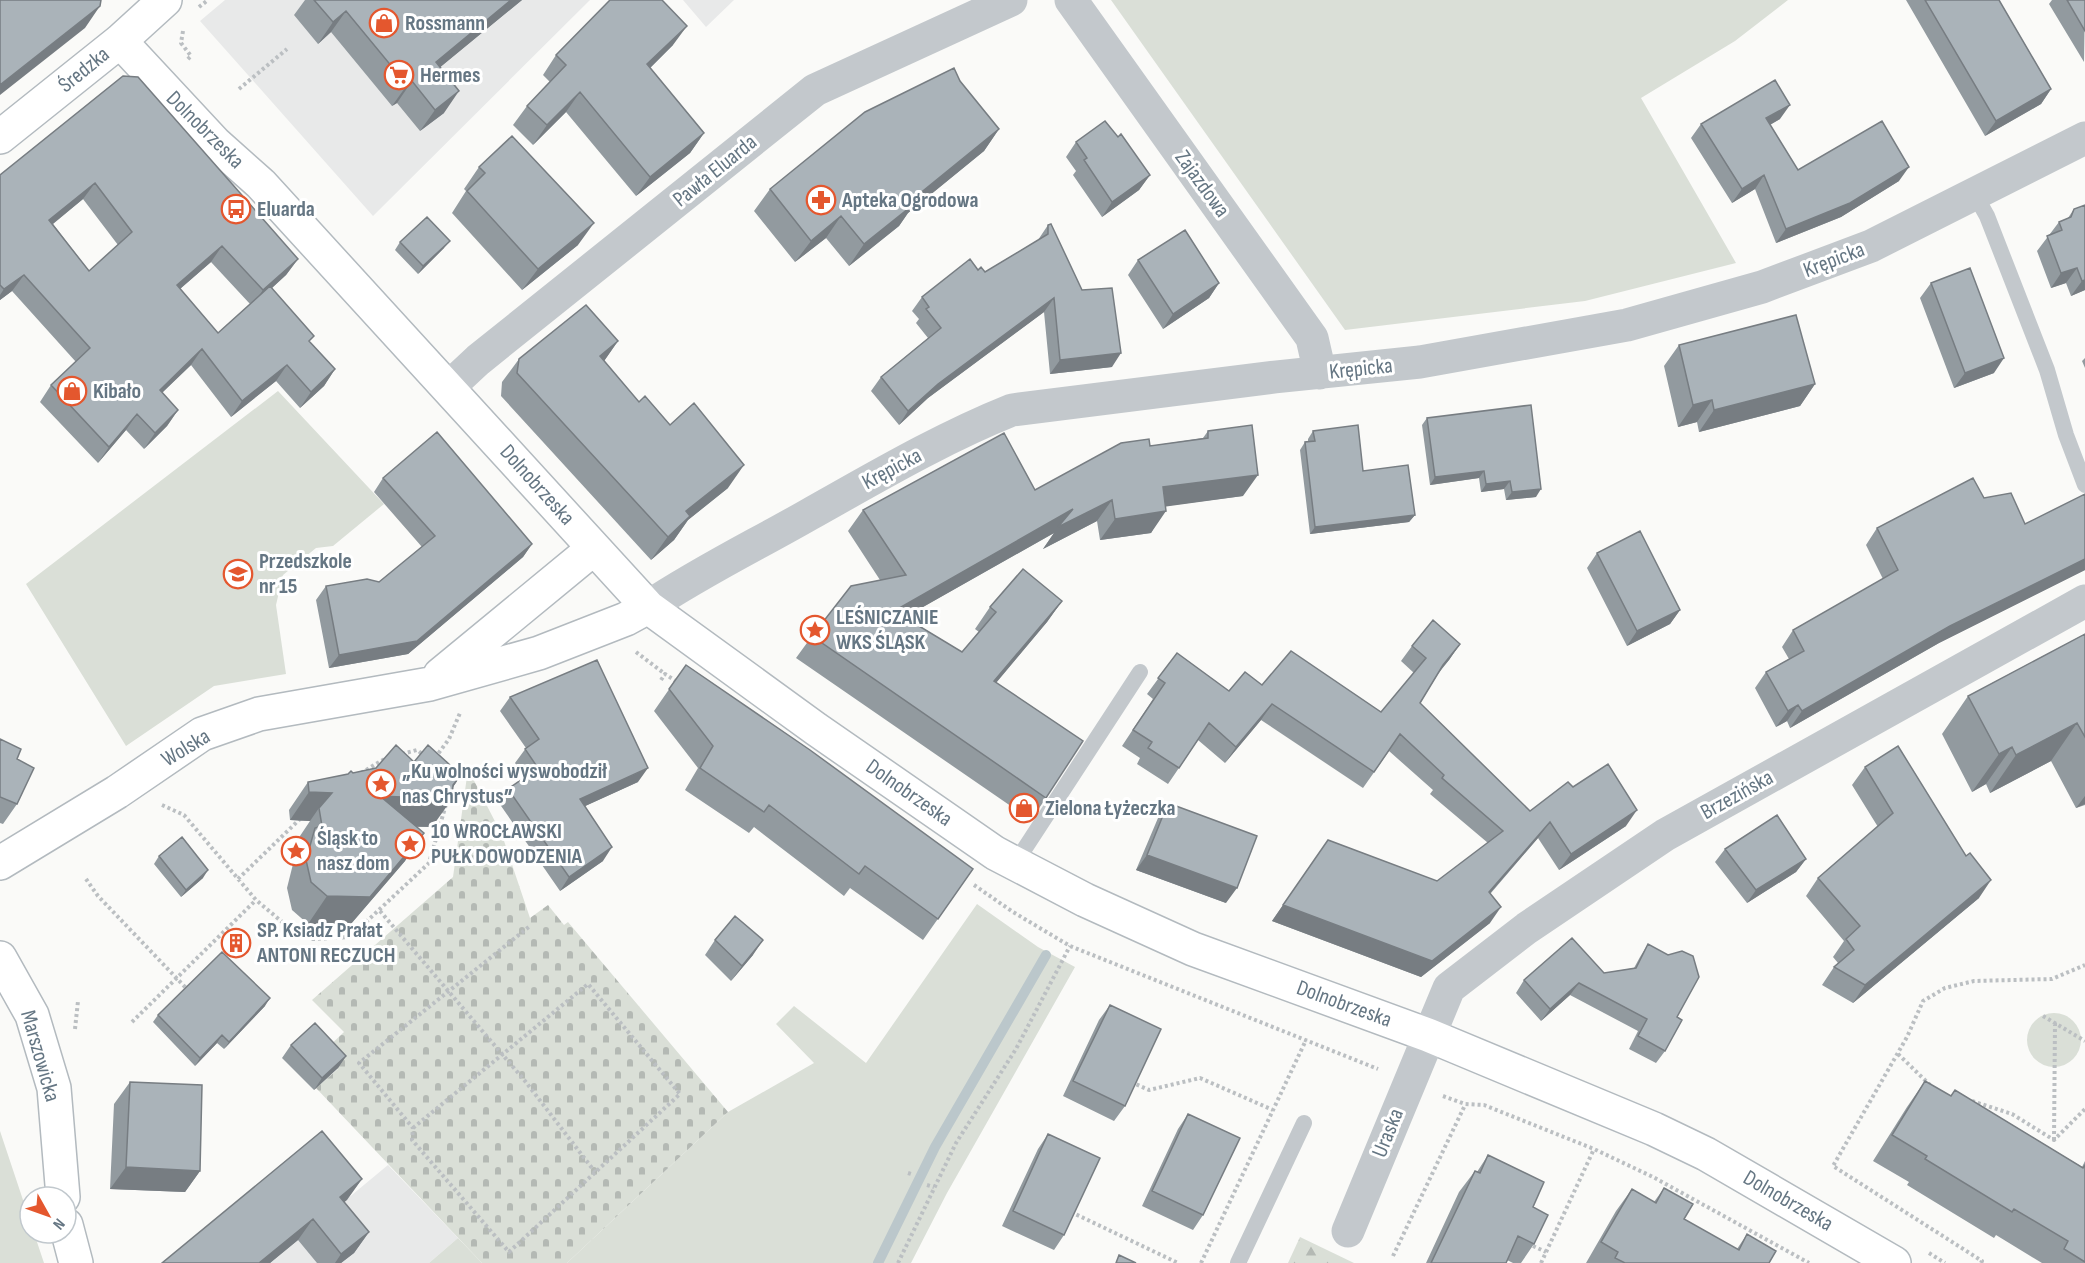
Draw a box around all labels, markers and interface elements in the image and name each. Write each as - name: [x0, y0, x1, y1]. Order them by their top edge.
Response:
- shop icon: Rossmann: [368, 7, 400, 39]
- place label: Rossmann: [405, 10, 485, 37]
- street label: Średzka: [53, 41, 115, 99]
- supermarket icon: Hermes: [383, 59, 415, 91]
- place label: Hermes: [420, 62, 480, 89]
- street label: Dolnobrzeska: [160, 85, 250, 175]
- street label: Pawła Eluarda: [668, 129, 762, 213]
- street label: Zajazdowa: [1169, 145, 1235, 223]
- pharmacy icon: Apteka Ogrodowa: [805, 184, 837, 216]
- place label: Apteka Ogrodowa: [841, 187, 978, 214]
- bus stop icon: Eluarda: [220, 193, 252, 225]
- place label: Eluarda: [257, 196, 315, 223]
- street label: Krępicka: [1800, 236, 1868, 284]
- street label: Krępicka: [1328, 352, 1394, 386]
- shop icon: Kibało: [56, 375, 88, 407]
- place label: Kibało: [93, 378, 141, 405]
- street label: Dolnobrzeska: [494, 439, 580, 531]
- street label: Krępicka: [858, 442, 926, 496]
- place label: Przedszkole nr 15: [259, 548, 352, 600]
- school or university icon: Przedszkole nr 15: [222, 558, 254, 590]
- place label: LEŚNICZANIE WKS ŚLĄSK: [836, 604, 938, 656]
- place icon: LEŚNICZANIE WKS ŚLĄSK: [799, 614, 831, 646]
- street label: Wolska: [157, 723, 215, 773]
- street label: Dolnobrzeska: [861, 753, 957, 833]
- place label: „Ku wolności wyswobodził nas Chrystus”: [402, 758, 607, 810]
- street label: Brzezińska: [1696, 764, 1778, 826]
- place icon: „Ku wolności wyswobodził nas Chrystus”: [365, 768, 397, 800]
- shop icon: Zielona Łyżeczka: [1008, 792, 1040, 824]
- place label: Zielona Łyżeczka: [1045, 795, 1176, 822]
- place label: 10 WROCŁAWSKI PUŁK DOWODZENIA: [431, 818, 583, 870]
- place label: Śląsk to nasz dom: [317, 825, 390, 877]
- place icon: 10 WROCŁAWSKI PUŁK DOWODZENIA: [394, 828, 426, 860]
- place icon: Śląsk to nasz dom: [280, 835, 312, 867]
- place label: SP. Ksiadz Prałat ANTONI RECZUCH: [256, 917, 396, 969]
- building icon: SP. Ksiadz Prałat ANTONI RECZUCH: [220, 927, 252, 959]
- street label: Dolnobrzeska: [1293, 974, 1395, 1034]
- street label: Marszowicka: [14, 1007, 66, 1105]
- street label: Uraska: [1366, 1105, 1410, 1161]
- street label: Dolnobrzeska: [1738, 1164, 1838, 1238]
- north arrow: [18, 1185, 78, 1245]
- text: N: [48, 1214, 68, 1233]

